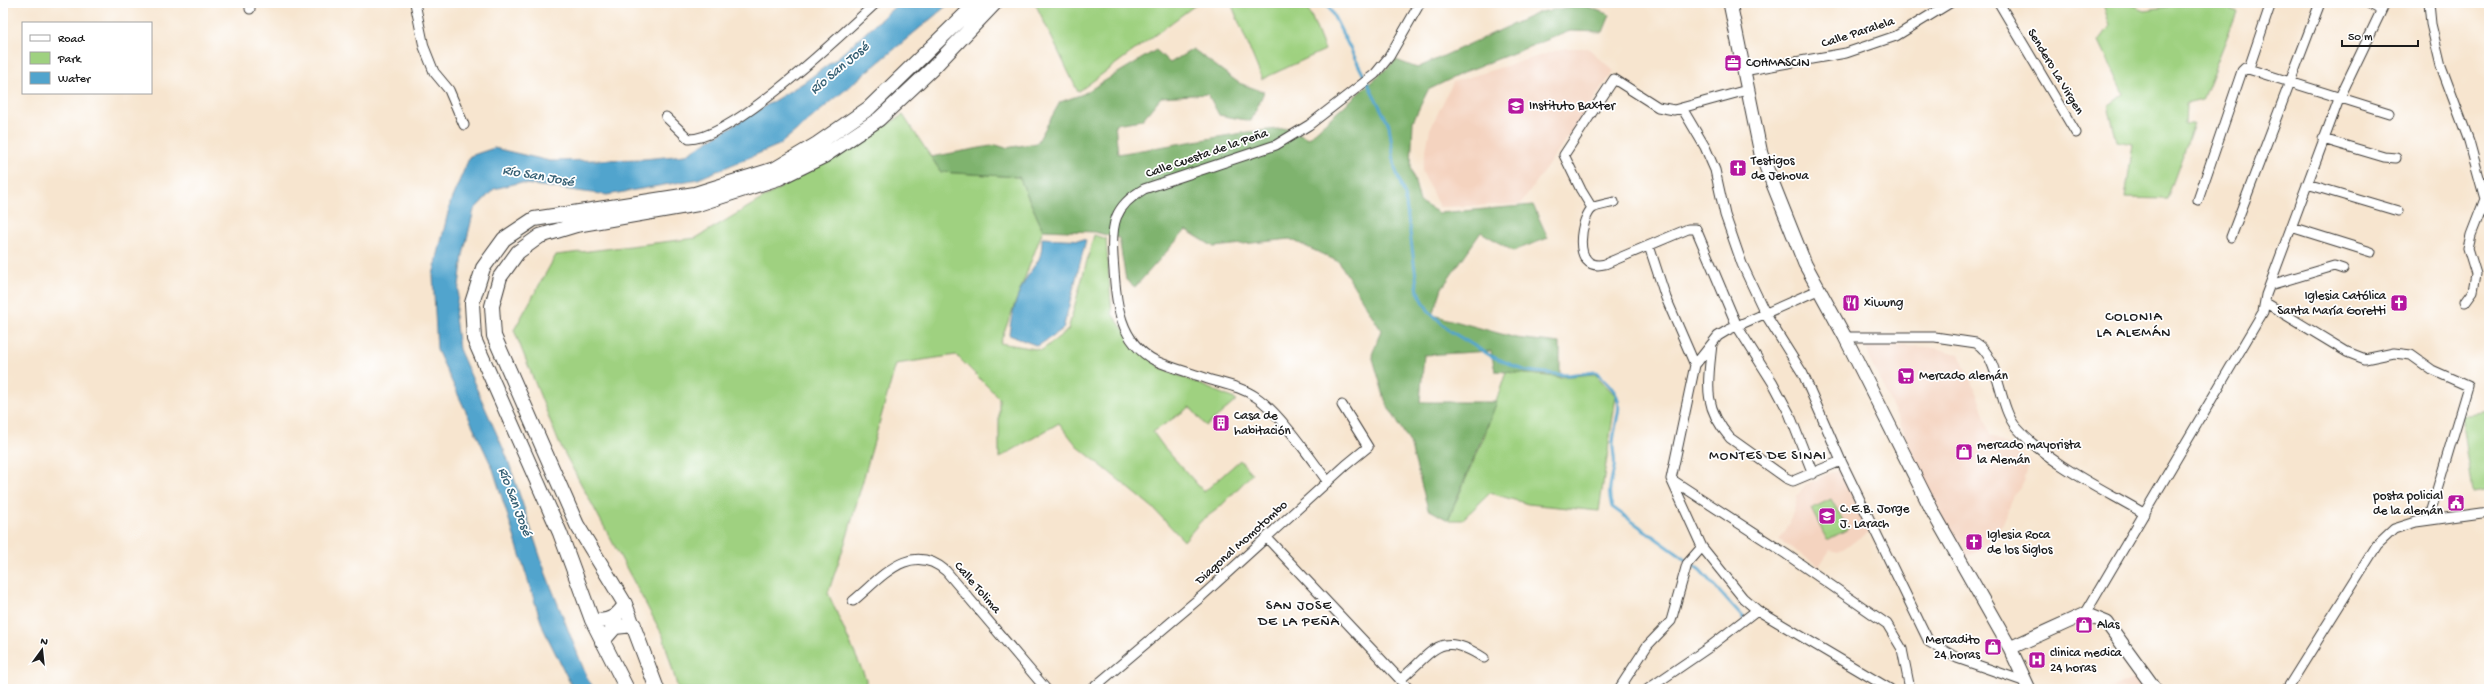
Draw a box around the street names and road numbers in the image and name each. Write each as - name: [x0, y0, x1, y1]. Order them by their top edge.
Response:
- street label: Calle Paralela: [1820, 14, 1897, 52]
- street label: Sendero La Virgen: [2023, 26, 2087, 118]
- street label: Calle Cuesta de la Peña: [1144, 126, 1271, 182]
- street label: Diagonal Momotombo: [1192, 498, 1291, 589]
- street label: Calle Tolima: [950, 559, 1004, 618]

